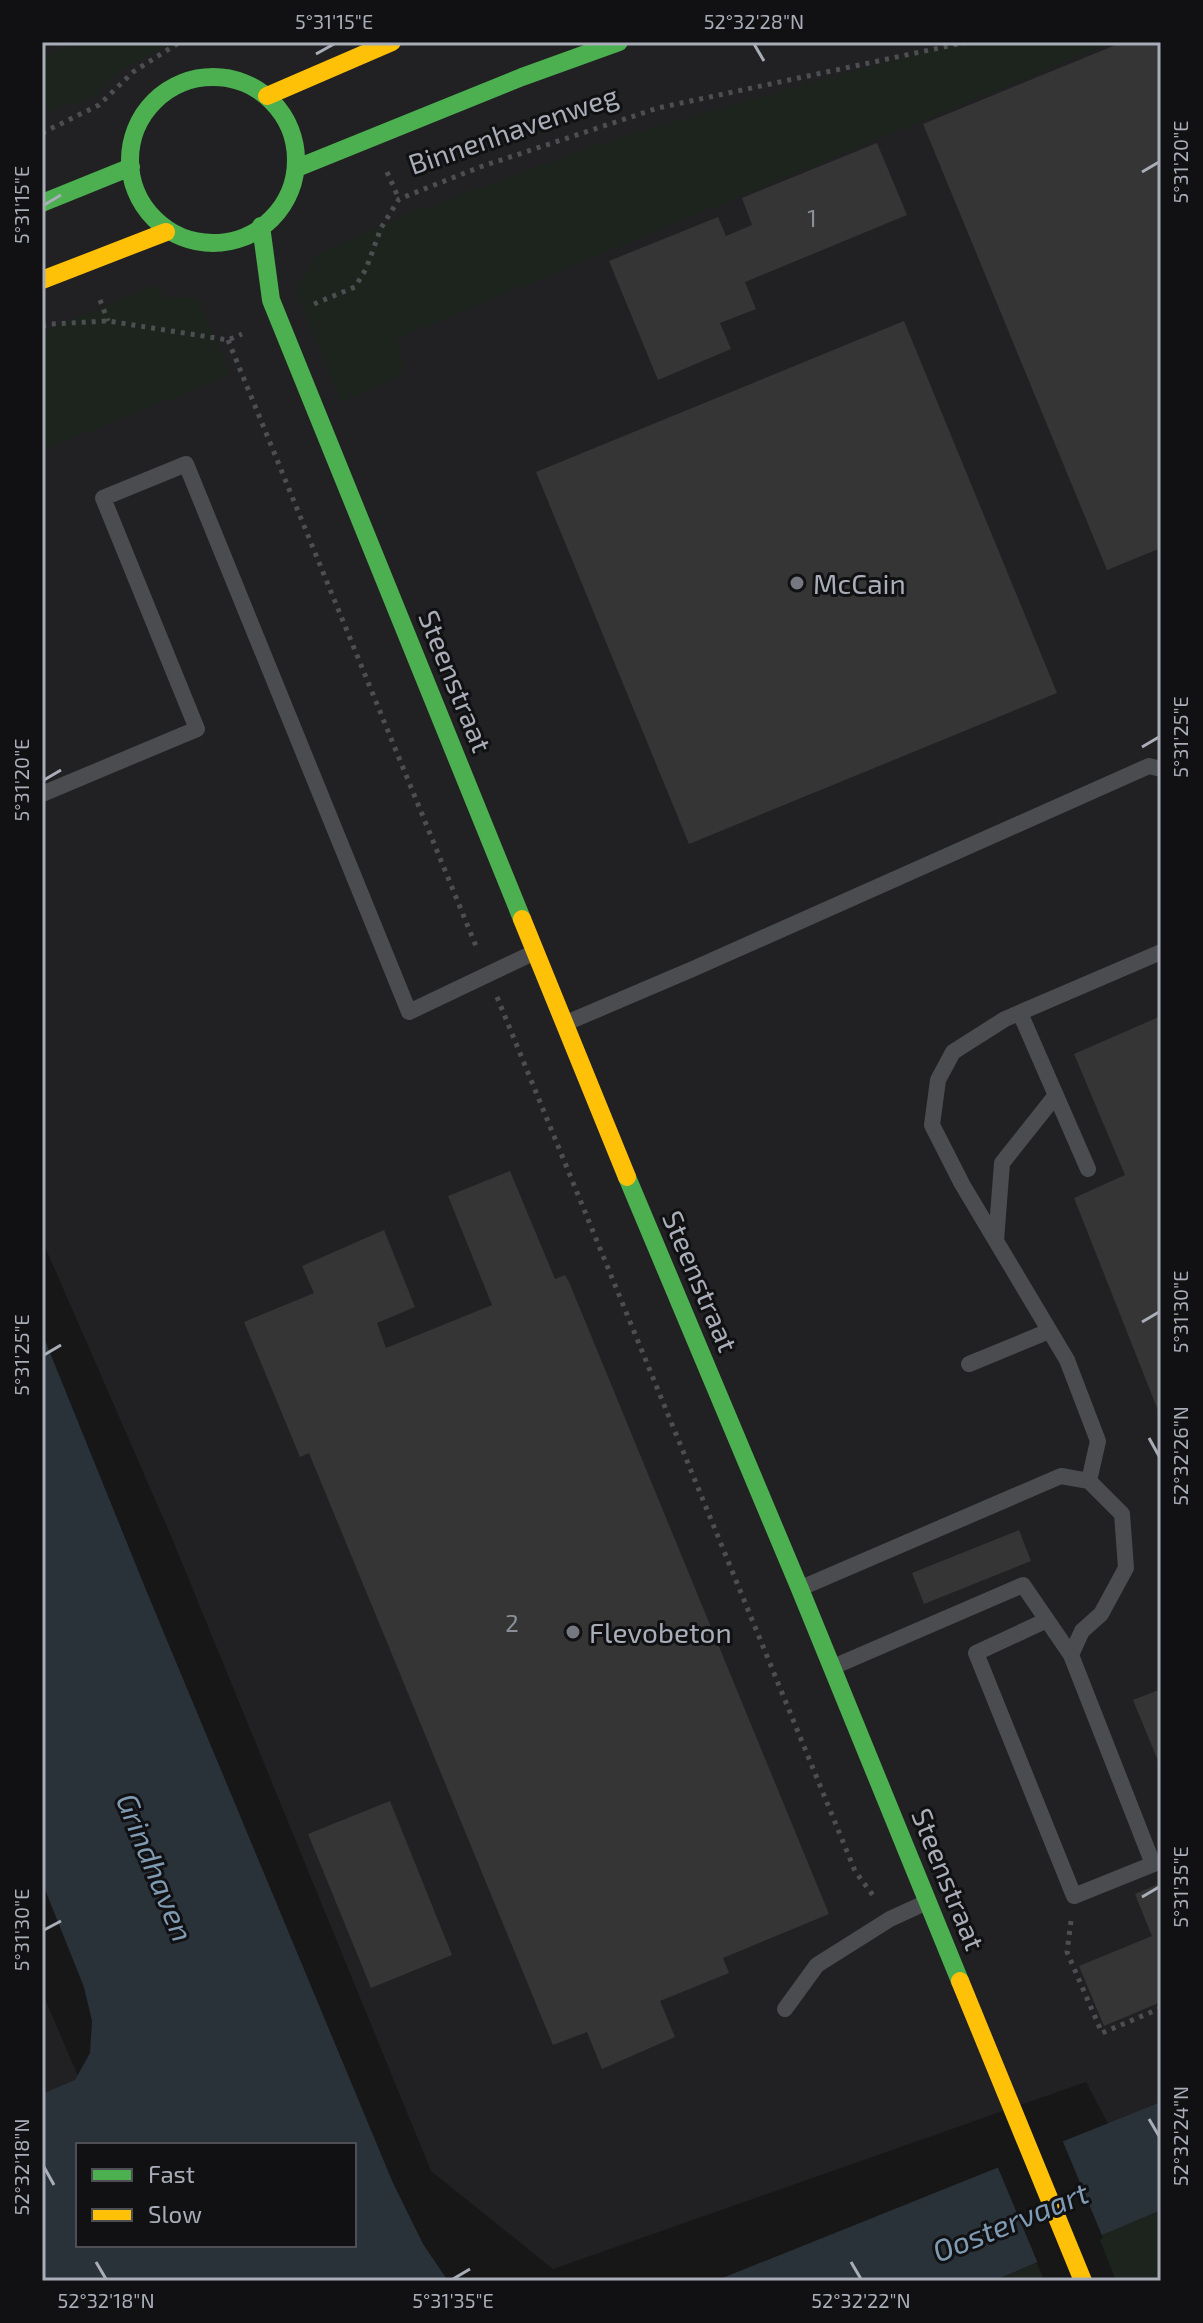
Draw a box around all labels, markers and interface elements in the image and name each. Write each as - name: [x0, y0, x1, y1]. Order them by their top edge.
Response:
- text: 5°31'15"E: [295, 9, 373, 33]
- text: 52°32'28"N: [704, 9, 804, 33]
- street label: Binnenhavenweg: [404, 77, 623, 181]
- text: 5°31'20"E: [1168, 121, 1192, 203]
- text: 5°31'15"E: [9, 166, 33, 244]
- house number: 1: [807, 203, 817, 232]
- place label: McCain: [813, 566, 906, 600]
- marker: McCain: [788, 574, 806, 592]
- street label: Steenstraat: [412, 605, 500, 757]
- text: 5°31'25"E: [1168, 696, 1192, 778]
- text: 5°31'20"E: [9, 739, 33, 821]
- street label: Steenstraat: [656, 1205, 746, 1357]
- text: 5°31'30"E: [1168, 1271, 1192, 1353]
- text: 5°31'25"E: [9, 1314, 33, 1396]
- text: 52°32'26"N: [1168, 1406, 1192, 1506]
- house number: 2: [505, 1608, 519, 1637]
- place label: Flevobeton: [589, 1615, 732, 1649]
- marker: Flevobeton: [564, 1623, 582, 1641]
- water label: Grindhaven: [110, 1788, 202, 1946]
- street label: Steenstraat: [905, 1803, 993, 1955]
- text: 5°31'35"E: [1168, 1846, 1192, 1928]
- text: 5°31'30"E: [9, 1889, 33, 1971]
- text: 52°32'24"N: [1168, 2086, 1192, 2186]
- text: 52°32'18"N: [9, 2118, 33, 2216]
- legend: [76, 2143, 356, 2247]
- text: Fast: [148, 2159, 195, 2188]
- water label: Oostervaart: [927, 2173, 1094, 2269]
- text: Slow: [148, 2199, 202, 2228]
- text: 52°32'18"N: [57, 2288, 155, 2312]
- text: 5°31'35"E: [412, 2288, 494, 2312]
- text: 52°32'22"N: [811, 2288, 911, 2312]

